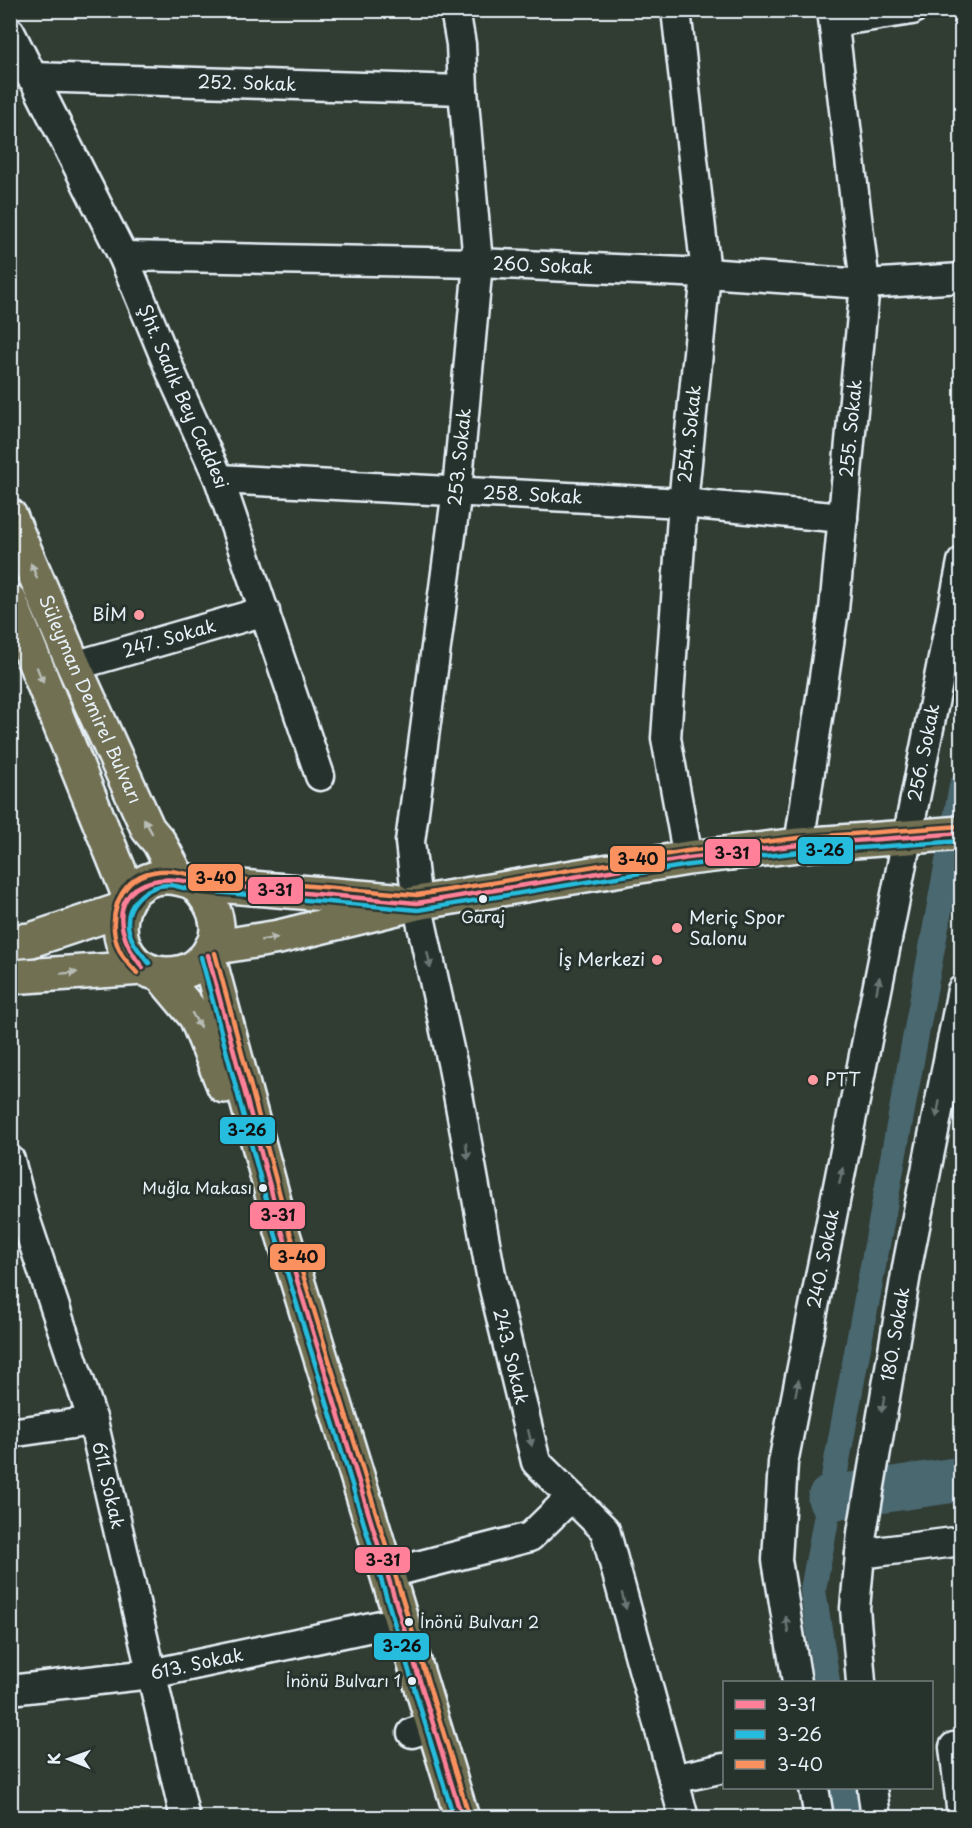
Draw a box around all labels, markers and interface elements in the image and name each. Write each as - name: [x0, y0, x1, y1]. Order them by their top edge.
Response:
- street label: 252. Sokak: [197, 67, 297, 97]
- street label: 260. Sokak: [492, 249, 594, 280]
- street label: Şht. Sadık Bey Caddesi: [132, 300, 236, 492]
- street label: 255. Sokak: [832, 378, 868, 479]
- street label: 254. Sokak: [670, 383, 707, 484]
- street label: 253. Sokak: [440, 407, 477, 507]
- street label: 258. Sokak: [482, 478, 583, 510]
- one-way arrow: [29, 562, 39, 580]
- street label: Süleyman Demirel Bulvarı: [33, 590, 150, 808]
- place label: BİM: [93, 600, 127, 627]
- marker: BİM: [132, 608, 146, 622]
- street label: 247. Sokak: [119, 611, 219, 663]
- one-way arrow: [36, 666, 45, 684]
- street label: 256. Sokak: [900, 701, 946, 804]
- one-way arrow: [143, 817, 153, 834]
- line badge: 3-26: [797, 836, 854, 865]
- text: 3-26: [806, 837, 844, 861]
- line badge: 3-31: [704, 838, 761, 867]
- text: 3-31: [715, 840, 750, 864]
- line badge: 3-40: [609, 845, 666, 873]
- text: 3-40: [618, 846, 659, 870]
- line badge: 3-40: [187, 863, 244, 892]
- text: 3-40: [196, 865, 237, 889]
- line badge: 3-31: [247, 876, 304, 905]
- text: 3-31: [258, 877, 293, 901]
- marker: Garaj: [477, 893, 489, 905]
- place label: Meriç Spor Salonu: [689, 903, 785, 951]
- place label: Garaj: [461, 904, 505, 928]
- marker: Meriç Spor Salonu: [670, 921, 684, 935]
- one-way arrow: [260, 934, 279, 943]
- place label: İş Merkezi: [558, 945, 645, 972]
- one-way arrow: [425, 950, 434, 969]
- marker: İş Merkezi: [650, 953, 664, 967]
- one-way arrow: [59, 968, 78, 978]
- one-way arrow: [874, 975, 883, 994]
- one-way arrow: [191, 1012, 201, 1029]
- place label: PTT: [825, 1065, 861, 1092]
- marker: PTT: [806, 1073, 820, 1087]
- one-way arrow: [933, 1100, 942, 1119]
- line badge: 3-26: [219, 1116, 276, 1145]
- text: 3-26: [228, 1117, 266, 1141]
- one-way arrow: [463, 1142, 472, 1161]
- one-way arrow: [836, 1167, 846, 1185]
- place label: Muğla Makası: [142, 1175, 252, 1199]
- marker: Muğla Makası: [257, 1182, 269, 1194]
- line badge: 3-31: [249, 1201, 306, 1230]
- text: 3-31: [261, 1202, 296, 1226]
- street label: 240. Sokak: [799, 1206, 845, 1311]
- line badge: 3-40: [269, 1243, 326, 1271]
- text: 3-40: [278, 1244, 319, 1268]
- street label: 180. Sokak: [873, 1285, 916, 1384]
- street label: 243. Sokak: [487, 1306, 537, 1407]
- one-way arrow: [793, 1378, 802, 1397]
- one-way arrow: [878, 1395, 887, 1414]
- one-way arrow: [526, 1429, 536, 1448]
- street label: 611. Sokak: [86, 1439, 133, 1531]
- line badge: 3-31: [354, 1546, 411, 1574]
- text: 3-31: [366, 1547, 401, 1571]
- one-way arrow: [620, 1593, 629, 1611]
- place label: İnönü Bulvarı 2: [420, 1609, 539, 1633]
- one-way arrow: [783, 1615, 792, 1634]
- marker: İnönü Bulvarı 2: [403, 1616, 415, 1628]
- line badge: 3-26: [373, 1632, 430, 1661]
- text: 3-26: [383, 1633, 421, 1657]
- street label: 613. Sokak: [148, 1640, 245, 1686]
- place label: İnönü Bulvarı 1: [286, 1668, 401, 1692]
- marker: İnönü Bulvarı 1: [406, 1675, 418, 1687]
- legend: [723, 1681, 933, 1789]
- text: 3-31: [777, 1690, 816, 1717]
- text: 3-26: [777, 1720, 822, 1747]
- north arrow: [39, 1729, 99, 1789]
- text: 3-40: [777, 1750, 823, 1777]
- text: K: [41, 1752, 65, 1765]

